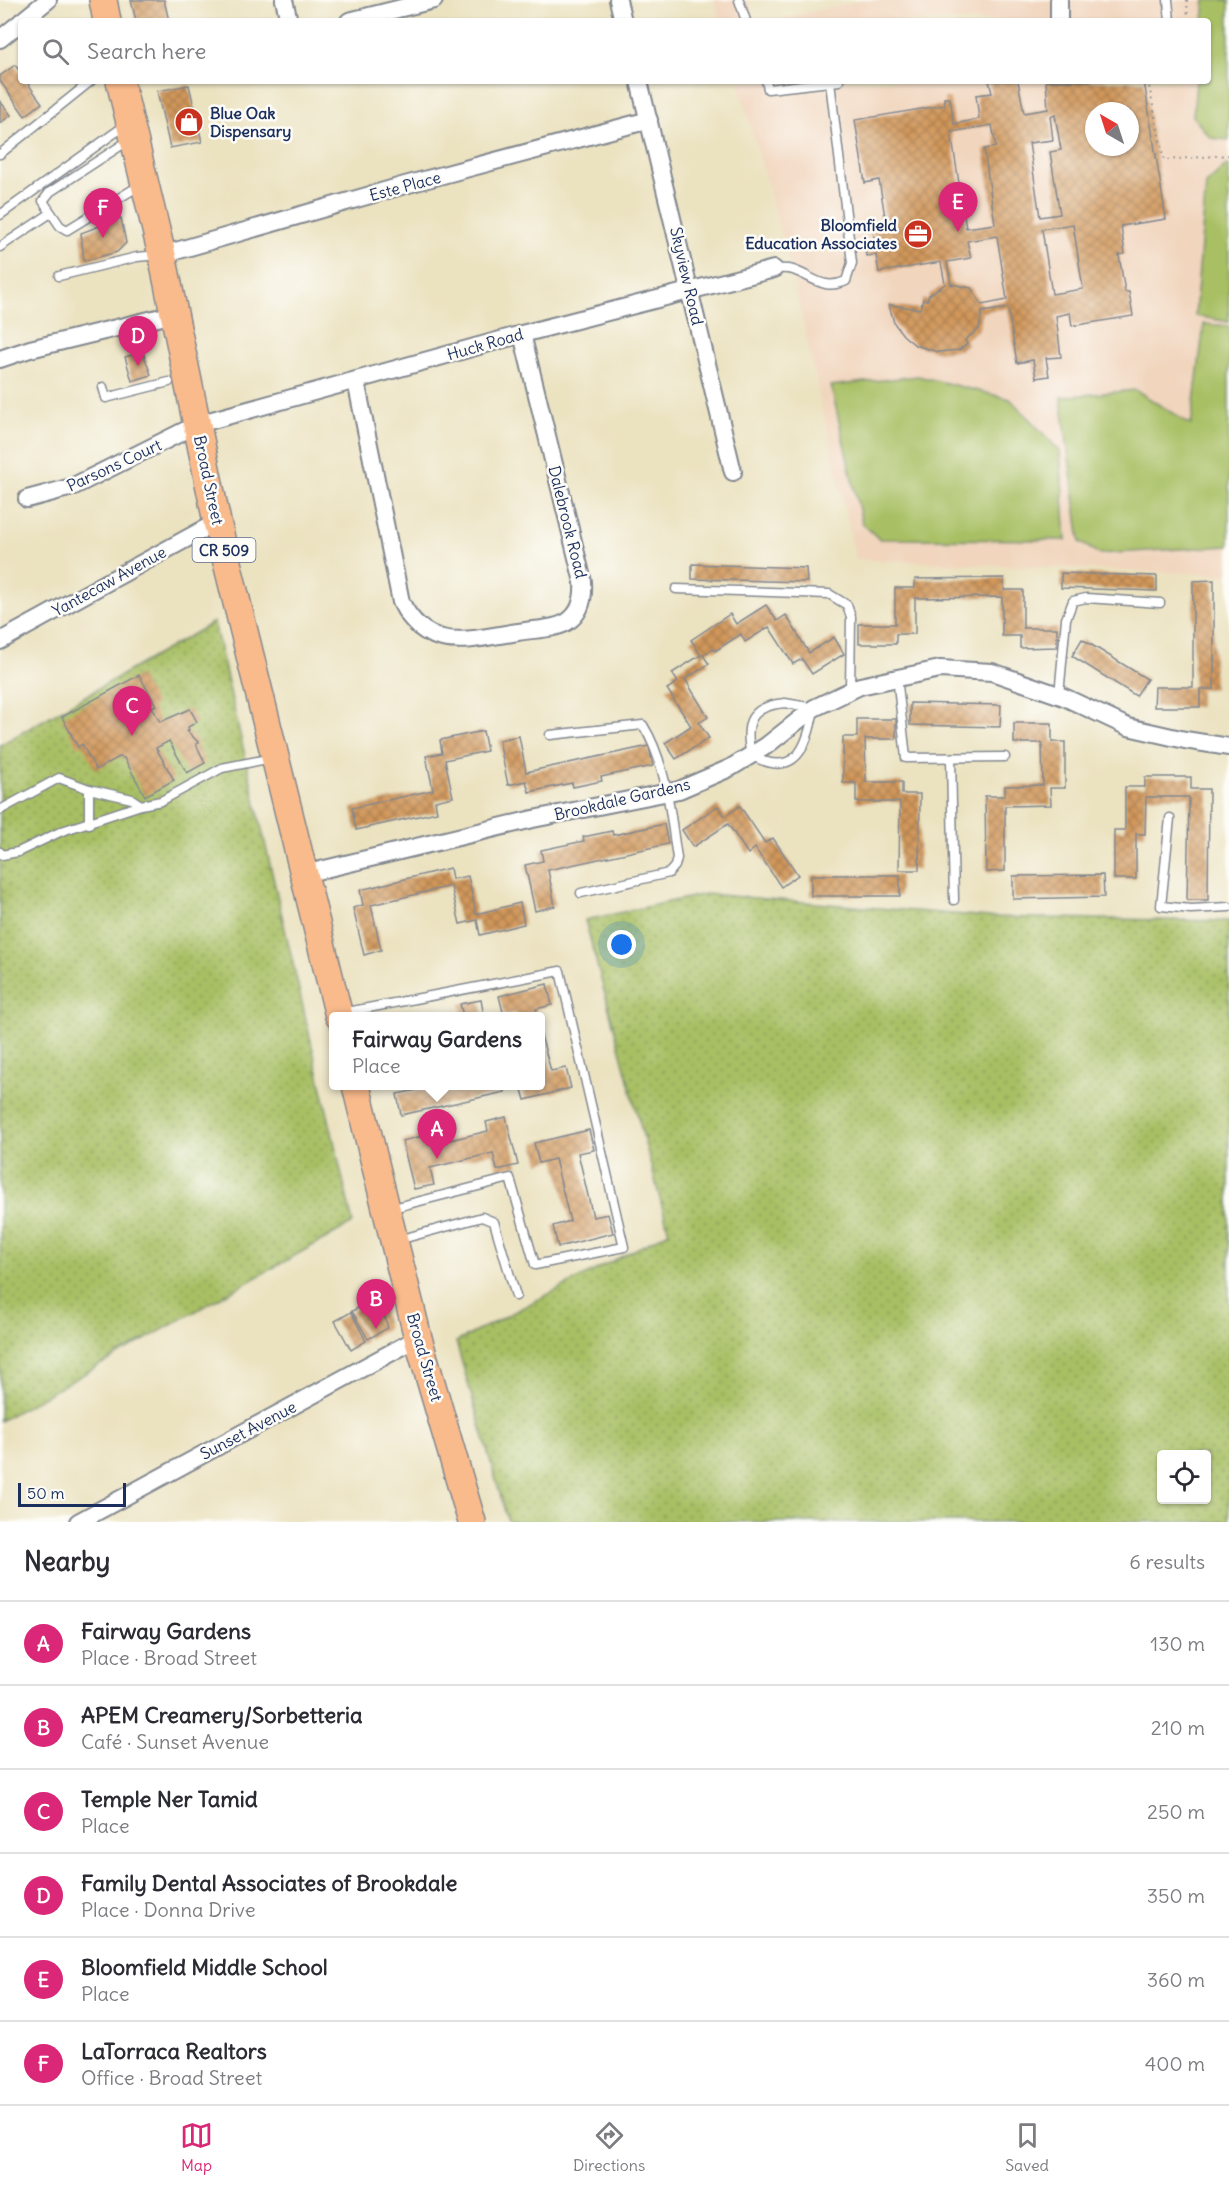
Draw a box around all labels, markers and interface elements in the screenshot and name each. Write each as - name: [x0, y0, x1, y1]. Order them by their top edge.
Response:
- search box: [18, 18, 1211, 84]
- icon: search: [39, 35, 72, 68]
- text: Search here: [87, 37, 206, 65]
- north arrow: [1085, 102, 1139, 156]
- place label: Blue Oak Dispensary: [210, 103, 291, 142]
- shop icon: Blue Oak Dispensary: [173, 106, 205, 138]
- street label: Este Place: [367, 167, 443, 205]
- pin: E: [938, 182, 978, 232]
- pin: F: [84, 188, 122, 238]
- place label: Bloomfield Education Associates: [745, 215, 898, 253]
- office icon: Bloomfield Education Associates: [902, 218, 934, 250]
- street label: Skyview Road: [666, 225, 708, 327]
- pin: D: [118, 316, 158, 366]
- street label: Huck Road: [445, 324, 525, 364]
- street label: Broad Street: [190, 433, 228, 527]
- street label: Parsons Court: [63, 434, 165, 496]
- street label: Dalebrook Road: [544, 464, 592, 580]
- road number: CR 509: [192, 538, 256, 562]
- street label: Yantecaw Avenue: [49, 541, 169, 621]
- pin: C: [112, 686, 152, 736]
- street label: Brookdale Gardens: [552, 774, 692, 824]
- your location: [607, 930, 636, 959]
- popup: [329, 1012, 545, 1090]
- text: Fairway Gardens: [352, 1025, 522, 1053]
- text: Place: [352, 1053, 400, 1078]
- pin: A: [418, 1110, 456, 1159]
- pin: B: [356, 1280, 395, 1329]
- street label: Broad Street: [403, 1311, 447, 1404]
- street label: Sunset Avenue: [196, 1396, 300, 1464]
- map controls: [1157, 1450, 1211, 1504]
- button: locate: [1157, 1450, 1211, 1504]
- scale bar: [18, 1480, 126, 1508]
- text: 50 m: [27, 1483, 65, 1503]
- text: Nearby: [24, 1545, 110, 1578]
- text: 6 results: [1129, 1549, 1205, 1574]
- text: Fairway Gardens: [81, 1617, 251, 1645]
- text: A: [37, 1631, 50, 1656]
- text: 130 m: [1150, 1631, 1205, 1656]
- text: Place · Broad Street: [81, 1645, 257, 1670]
- text: APEM Creamery/Sorbetteria: [81, 1701, 363, 1729]
- text: B: [37, 1715, 50, 1740]
- text: 210 m: [1151, 1715, 1205, 1740]
- text: Café · Sunset Avenue: [81, 1729, 269, 1754]
- text: Temple Ner Tamid: [81, 1785, 258, 1813]
- text: C: [37, 1799, 50, 1824]
- text: 250 m: [1147, 1799, 1205, 1824]
- text: Place: [81, 1813, 129, 1838]
- text: Family Dental Associates of Brookdale: [81, 1869, 457, 1897]
- text: D: [36, 1883, 51, 1908]
- text: 350 m: [1147, 1883, 1205, 1908]
- text: Place · Donna Drive: [81, 1897, 255, 1922]
- text: Bloomfield Middle School: [81, 1953, 328, 1981]
- text: E: [38, 1967, 49, 1992]
- text: 360 m: [1147, 1967, 1205, 1992]
- text: Place: [81, 1981, 129, 2006]
- text: LaTorraca Realtors: [81, 2037, 267, 2065]
- text: F: [38, 2051, 49, 2076]
- text: 400 m: [1145, 2051, 1205, 2076]
- text: Office · Broad Street: [81, 2065, 262, 2090]
- tab: Map: [180, 2119, 213, 2175]
- tab: Directions: [573, 2119, 645, 2175]
- tab: Saved: [1005, 2119, 1049, 2175]

